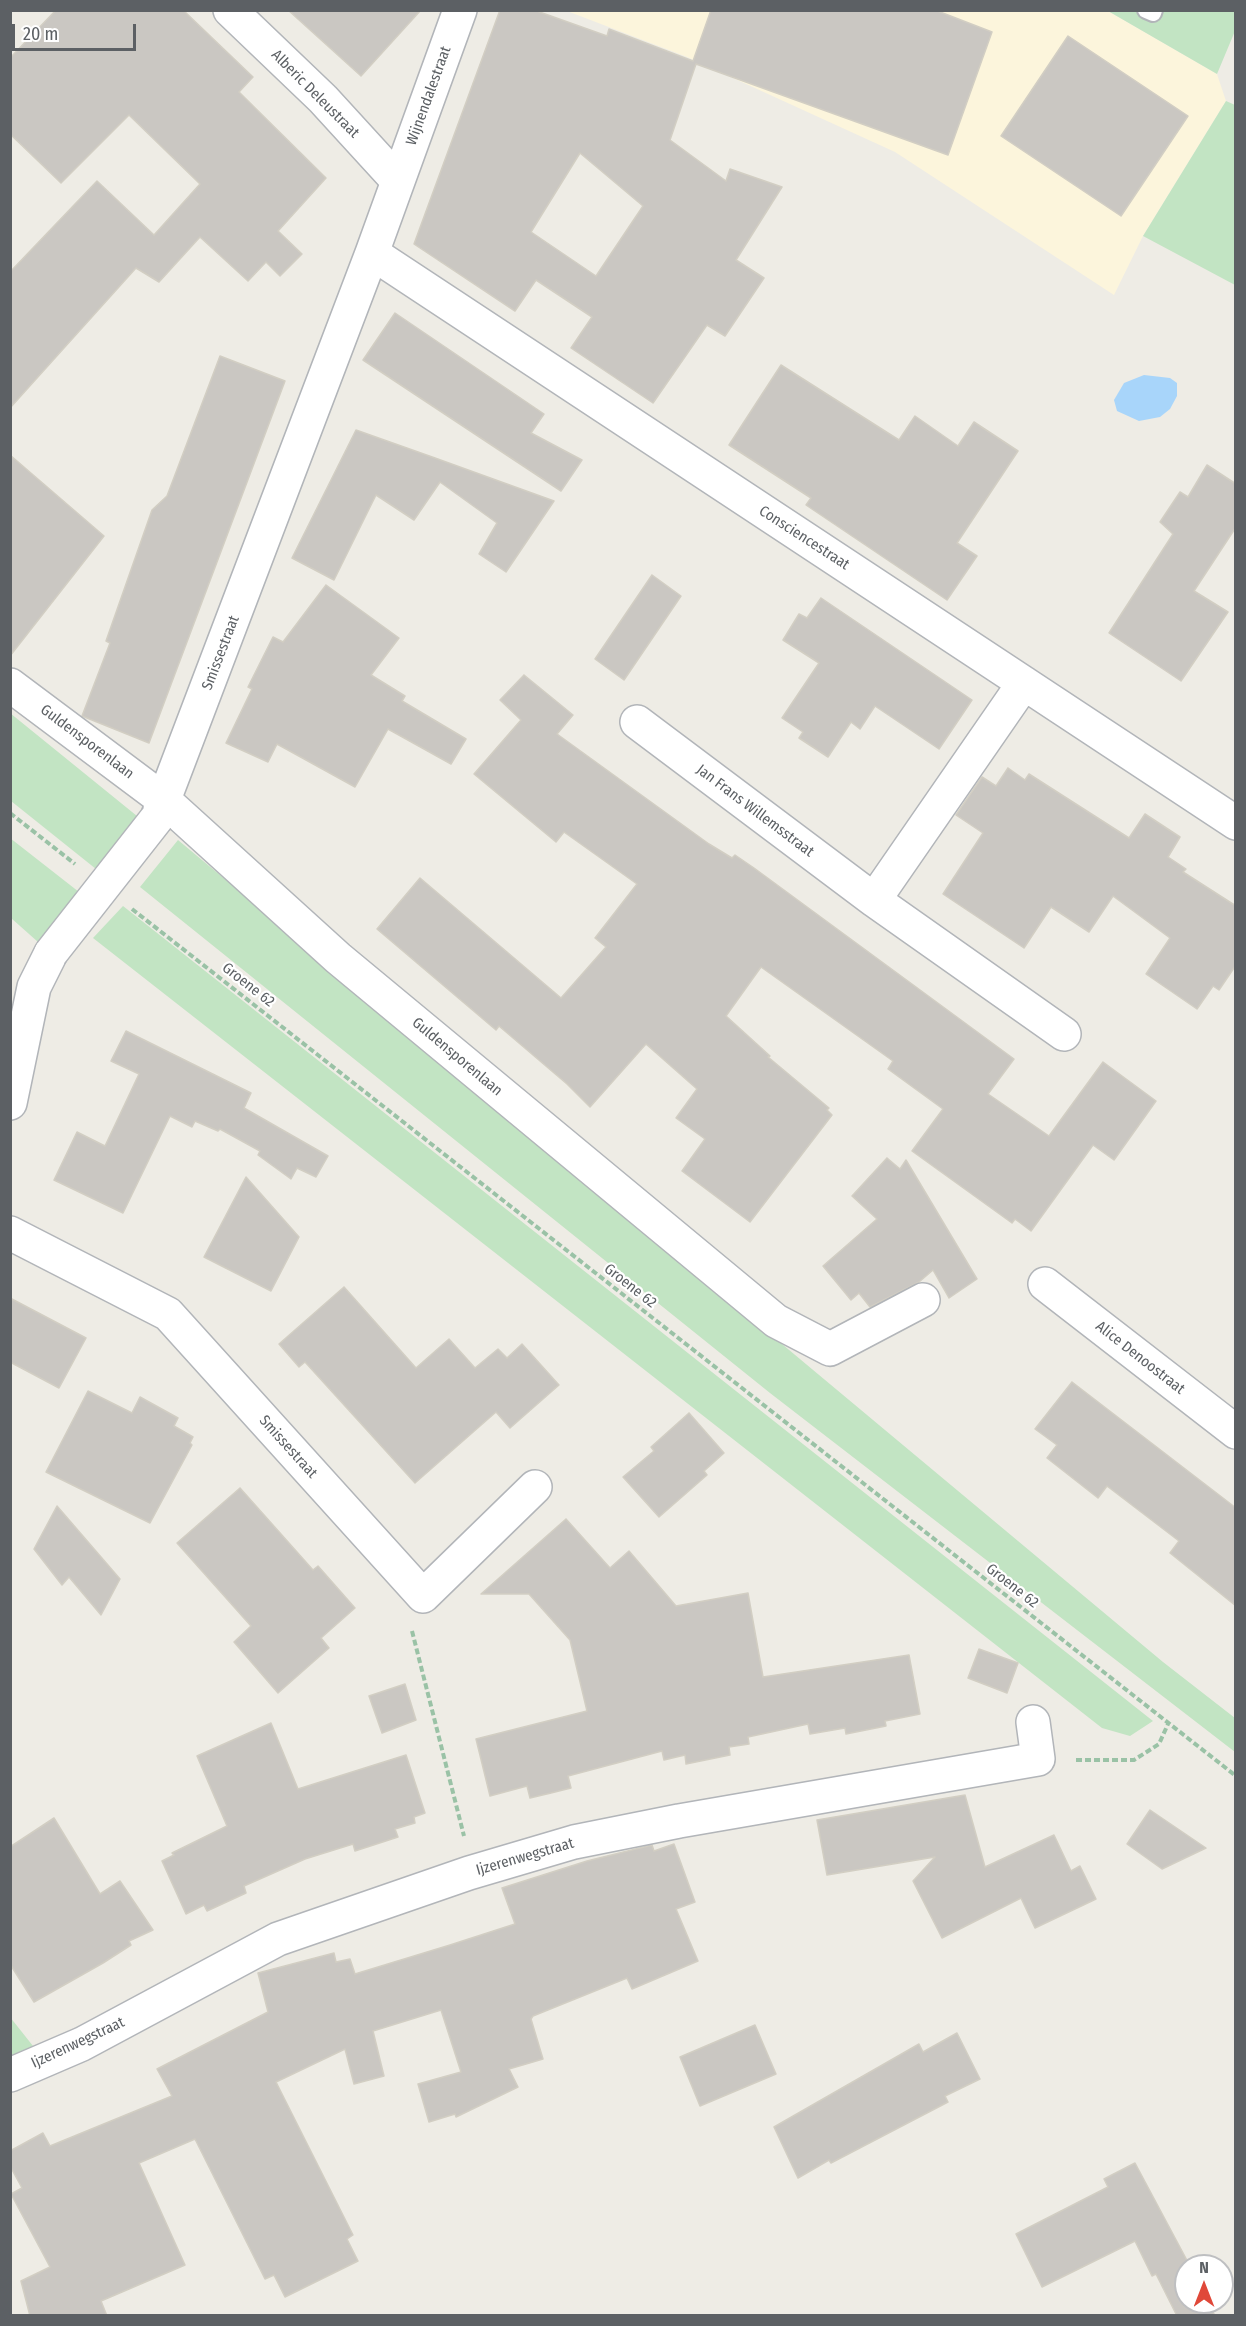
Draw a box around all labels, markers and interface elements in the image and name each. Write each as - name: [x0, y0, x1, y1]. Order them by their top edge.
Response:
- scale bar: [15, 12, 140, 50]
- text: 20 m: [23, 23, 58, 45]
- street label: Wijnendalestraat: [403, 44, 455, 148]
- street label: Alberic Deleustraat: [267, 46, 363, 142]
- street label: Consciencestraat: [755, 502, 853, 574]
- street label: Smissestraat: [199, 613, 243, 693]
- street label: Guldensporenlaan: [37, 701, 137, 783]
- street label: Jan Frans Willemsstraat: [693, 761, 817, 861]
- street label: Groene 62: [218, 959, 278, 1011]
- street label: Guldensporenlaan: [408, 1014, 506, 1100]
- street label: Groene 62: [600, 1260, 660, 1312]
- street label: Alice Denoostraat: [1092, 1318, 1188, 1398]
- street label: Smissestraat: [255, 1412, 321, 1482]
- street label: Groene 62: [982, 1560, 1042, 1612]
- street label: Ijzerenwegstraat: [474, 1834, 576, 1880]
- street label: Ijzerenwegstraat: [28, 2014, 128, 2072]
- north arrow: [1174, 2254, 1234, 2314]
- text: N: [1199, 2258, 1209, 2277]

